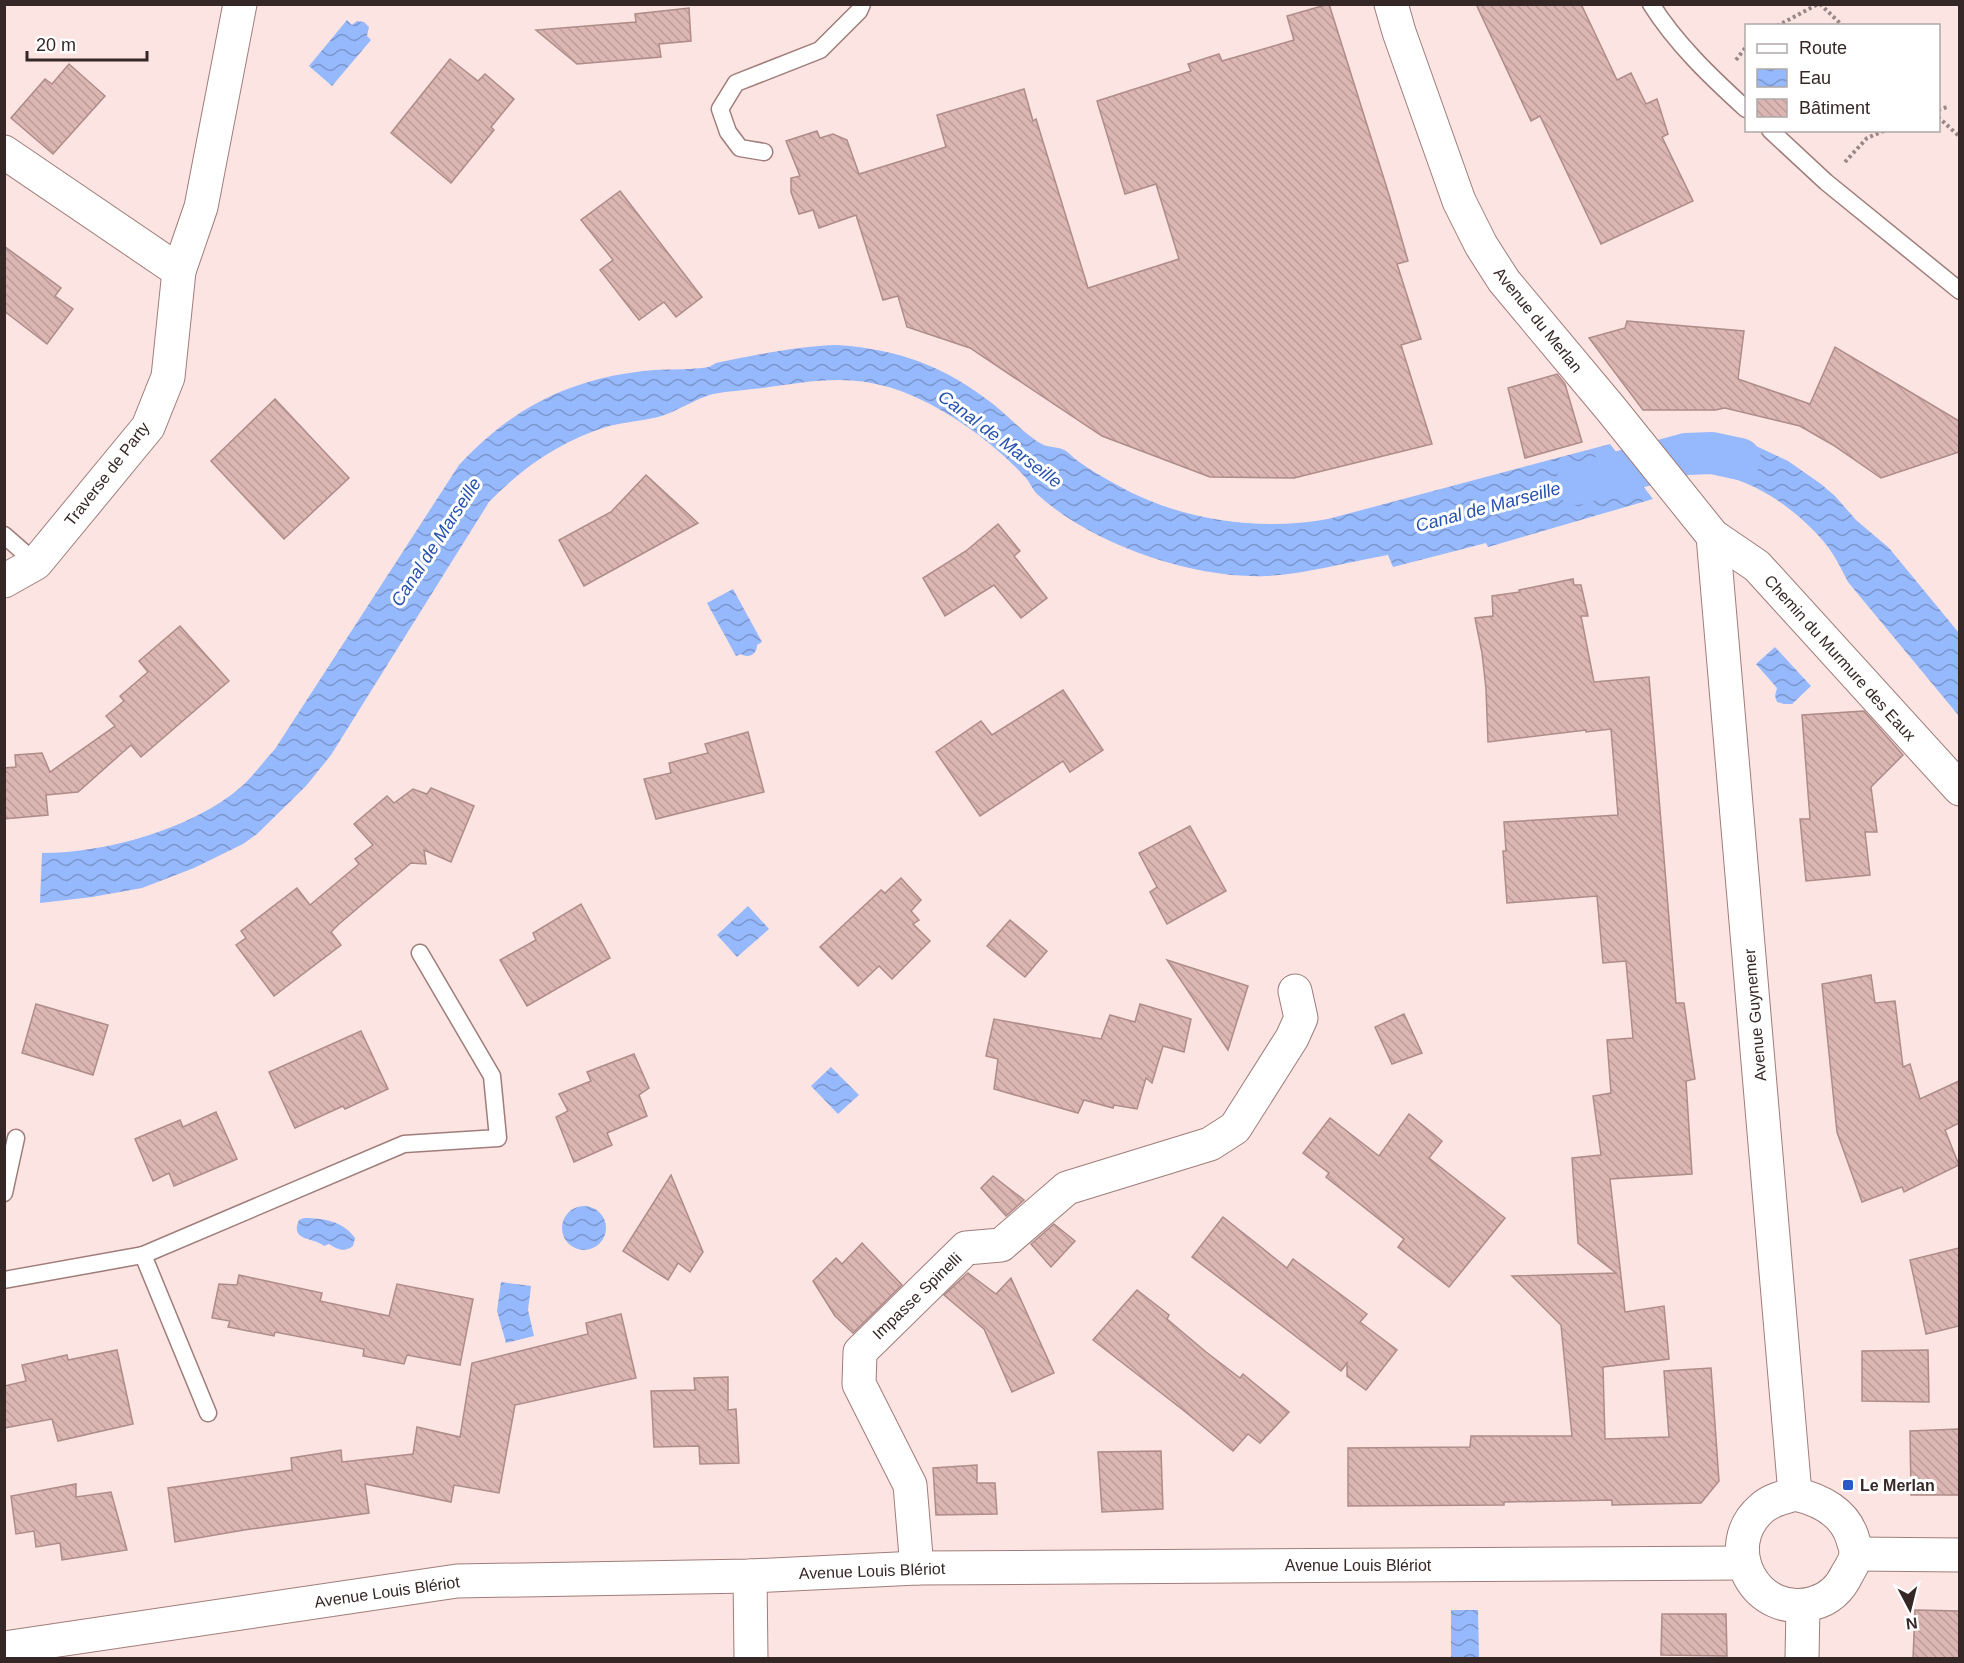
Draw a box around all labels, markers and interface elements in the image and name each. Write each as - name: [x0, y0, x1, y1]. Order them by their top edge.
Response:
- scale bar: [27, 24, 147, 62]
- legend: [1745, 24, 1940, 132]
- text: 20 m: [36, 35, 76, 55]
- text: Route: [1799, 38, 1847, 58]
- text: Eau: [1799, 68, 1831, 88]
- text: Bâtiment: [1799, 98, 1870, 118]
- street label: Avenue du Merlan: [1491, 264, 1585, 376]
- water label: Canal de Marseille: [934, 386, 1066, 492]
- street label: Traverse de Party: [61, 419, 153, 529]
- water label: Canal de Marseille: [387, 474, 485, 610]
- water label: Canal de Marseille: [1413, 478, 1563, 536]
- street label: Chemin du Murmure des Eaux: [1761, 572, 1919, 744]
- street label: Avenue Guynemer: [1741, 947, 1769, 1082]
- street label: Impasse Spinelli: [869, 1249, 965, 1343]
- place label: Le Merlan: [1860, 1477, 1935, 1494]
- marker: Le Merlan: [1841, 1478, 1855, 1492]
- street label: Avenue Louis Blériot: [1285, 1557, 1432, 1574]
- street label: Avenue Louis Blériot: [799, 1560, 946, 1582]
- street label: Avenue Louis Blériot: [313, 1573, 461, 1611]
- north arrow: [1880, 1579, 1940, 1639]
- text: N: [1905, 1614, 1919, 1633]

